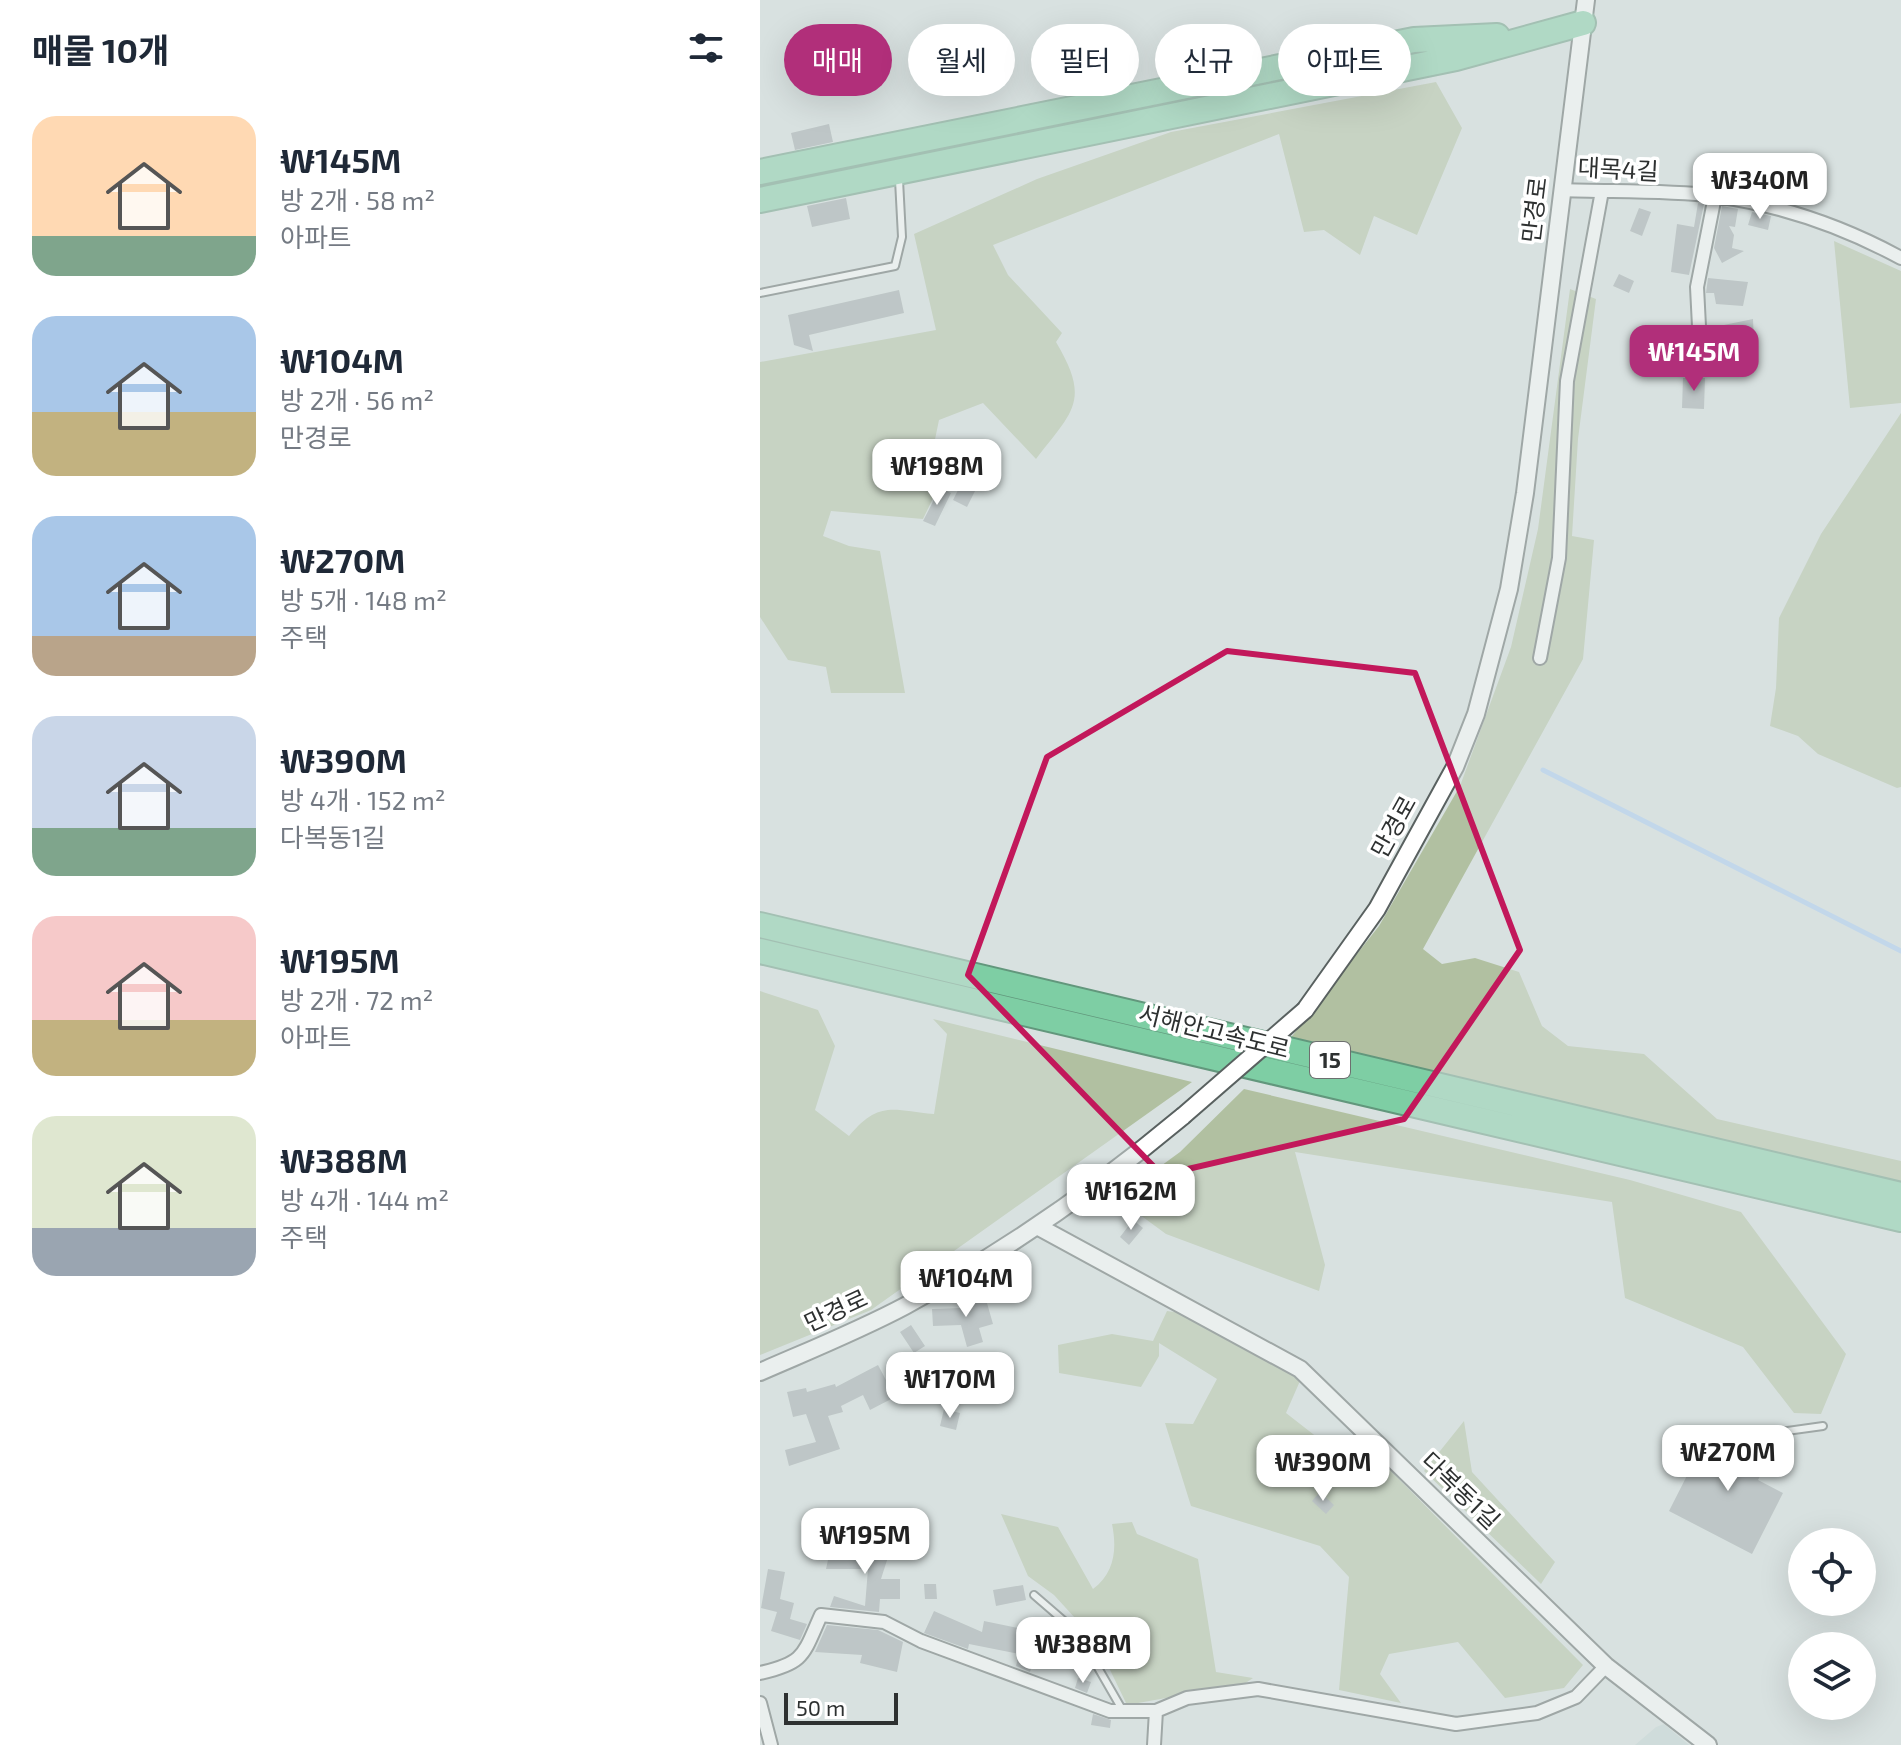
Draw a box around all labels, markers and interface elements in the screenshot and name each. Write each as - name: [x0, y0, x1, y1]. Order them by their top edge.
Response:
- chip: 매매: [784, 24, 892, 96]
- chip: 월세: [908, 24, 1015, 96]
- chip: 필터: [1031, 24, 1139, 96]
- chip: 신규: [1155, 24, 1262, 96]
- chip: 아파트: [1278, 24, 1411, 96]
- icon: filters: [684, 26, 728, 70]
- text: 매물 10개: [32, 29, 169, 70]
- text: ₩145M: [280, 139, 401, 180]
- icon: home: [96, 148, 192, 244]
- street label: 대목4길: [1577, 152, 1659, 185]
- pin: ₩340M: [1704, 153, 1816, 221]
- text: ₩340M: [1711, 163, 1809, 194]
- street label: 만경로: [1515, 175, 1552, 244]
- text: 방 2개 · 58 m²: [280, 184, 435, 215]
- text: 아파트: [280, 221, 352, 252]
- pin: ₩145M: [1638, 325, 1750, 393]
- text: ₩145M: [1648, 335, 1740, 366]
- text: ₩104M: [280, 339, 404, 380]
- icon: home: [96, 348, 192, 444]
- text: 방 2개 · 56 m²: [280, 384, 434, 415]
- text: 만경로: [280, 421, 352, 452]
- pin: ₩198M: [881, 439, 993, 507]
- text: ₩198M: [890, 449, 984, 480]
- text: ₩270M: [280, 539, 405, 580]
- icon: home: [96, 548, 192, 644]
- text: 방 5개 · 148 m²: [280, 584, 447, 615]
- text: 주택: [280, 621, 328, 652]
- text: ₩390M: [280, 739, 407, 780]
- icon: home: [96, 748, 192, 844]
- text: 방 4개 · 152 m²: [280, 784, 446, 815]
- street label: 만경로: [1364, 790, 1421, 862]
- text: 다복동1길: [280, 821, 386, 852]
- text: ₩195M: [280, 939, 400, 980]
- icon: home: [96, 948, 192, 1044]
- text: 방 2개 · 72 m²: [280, 984, 433, 1015]
- street label: 서해안고속도로: [1136, 998, 1293, 1063]
- text: 아파트: [280, 1021, 352, 1052]
- road number: 15: [1310, 1042, 1350, 1078]
- text: ₩388M: [280, 1139, 408, 1180]
- icon: home: [96, 1148, 192, 1244]
- pin: ₩162M: [1075, 1164, 1187, 1232]
- text: ₩162M: [1085, 1174, 1177, 1205]
- text: 방 4개 · 144 m²: [280, 1184, 449, 1215]
- text: 주택: [280, 1221, 328, 1252]
- pin: ₩104M: [910, 1251, 1022, 1319]
- text: ₩104M: [919, 1261, 1013, 1292]
- street label: 만경로: [799, 1282, 872, 1337]
- pin: ₩170M: [894, 1352, 1006, 1420]
- text: ₩170M: [904, 1362, 996, 1393]
- pin: ₩270M: [1672, 1425, 1784, 1493]
- pin: ₩390M: [1267, 1435, 1379, 1503]
- text: ₩270M: [1680, 1435, 1776, 1466]
- text: ₩390M: [1274, 1445, 1372, 1476]
- street label: 다복동1길: [1416, 1445, 1506, 1534]
- pin: ₩195M: [809, 1508, 921, 1576]
- text: ₩195M: [819, 1518, 911, 1549]
- map controls: [1788, 1528, 1876, 1720]
- button: locate: [1788, 1528, 1876, 1616]
- pin: ₩388M: [1027, 1617, 1139, 1685]
- text: ₩388M: [1034, 1627, 1132, 1658]
- button: layers: [1788, 1632, 1876, 1720]
- scale bar: [784, 1689, 898, 1725]
- text: 50 m: [796, 1694, 845, 1720]

